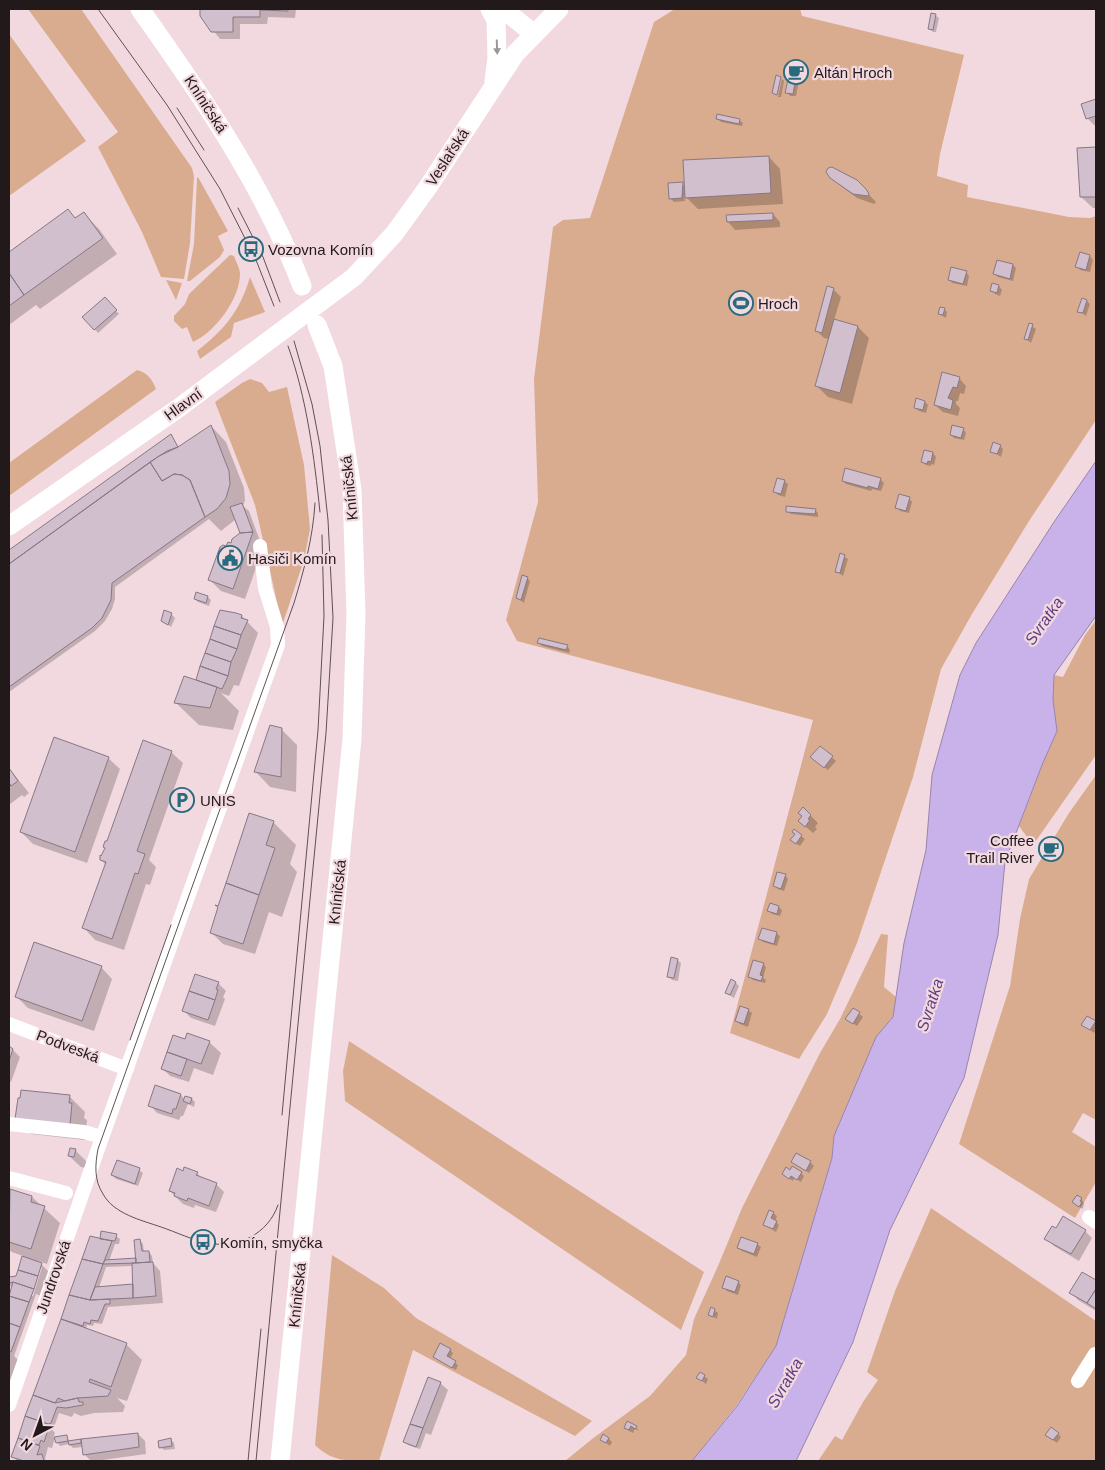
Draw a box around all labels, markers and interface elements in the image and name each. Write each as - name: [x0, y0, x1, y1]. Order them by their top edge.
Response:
- one-way arrow: [493, 39, 501, 55]
- cafe icon: Altán Hroch: [783, 59, 809, 85]
- place label: Altán Hroch: [814, 64, 892, 81]
- street label: Kníničská: [181, 72, 231, 136]
- street label: Veslařská: [422, 125, 472, 189]
- bus stop icon: Vozovna Komín: [238, 236, 264, 262]
- place label: Vozovna Komín: [268, 241, 373, 258]
- sports icon: Hroch: [728, 290, 754, 316]
- place label: Hroch: [758, 295, 798, 312]
- street label: Hlavní: [161, 384, 206, 423]
- street label: Kníničská: [337, 454, 361, 521]
- public building icon: Hasiči Komín: [217, 545, 243, 571]
- place label: Hasiči Komín: [248, 550, 336, 567]
- water label: Svratka: [1021, 594, 1067, 648]
- parking icon: UNIS: [169, 787, 195, 813]
- place label: UNIS: [200, 792, 236, 809]
- place label: Coffee Trail River: [966, 832, 1034, 866]
- cafe icon: Coffee Trail River: [1038, 836, 1064, 862]
- street label: Kníničská: [325, 858, 349, 925]
- water label: Svratka: [914, 976, 946, 1033]
- street label: Podveská: [34, 1026, 102, 1066]
- bus stop icon: Komín, smyčka: [190, 1229, 216, 1255]
- place label: Komín, smyčka: [220, 1234, 323, 1251]
- street label: Jundrovská: [32, 1237, 74, 1316]
- street label: Kníničská: [285, 1261, 309, 1328]
- water label: Svratka: [764, 1355, 806, 1411]
- north arrow: [10, 1410, 60, 1460]
- text: N: [17, 1435, 36, 1454]

